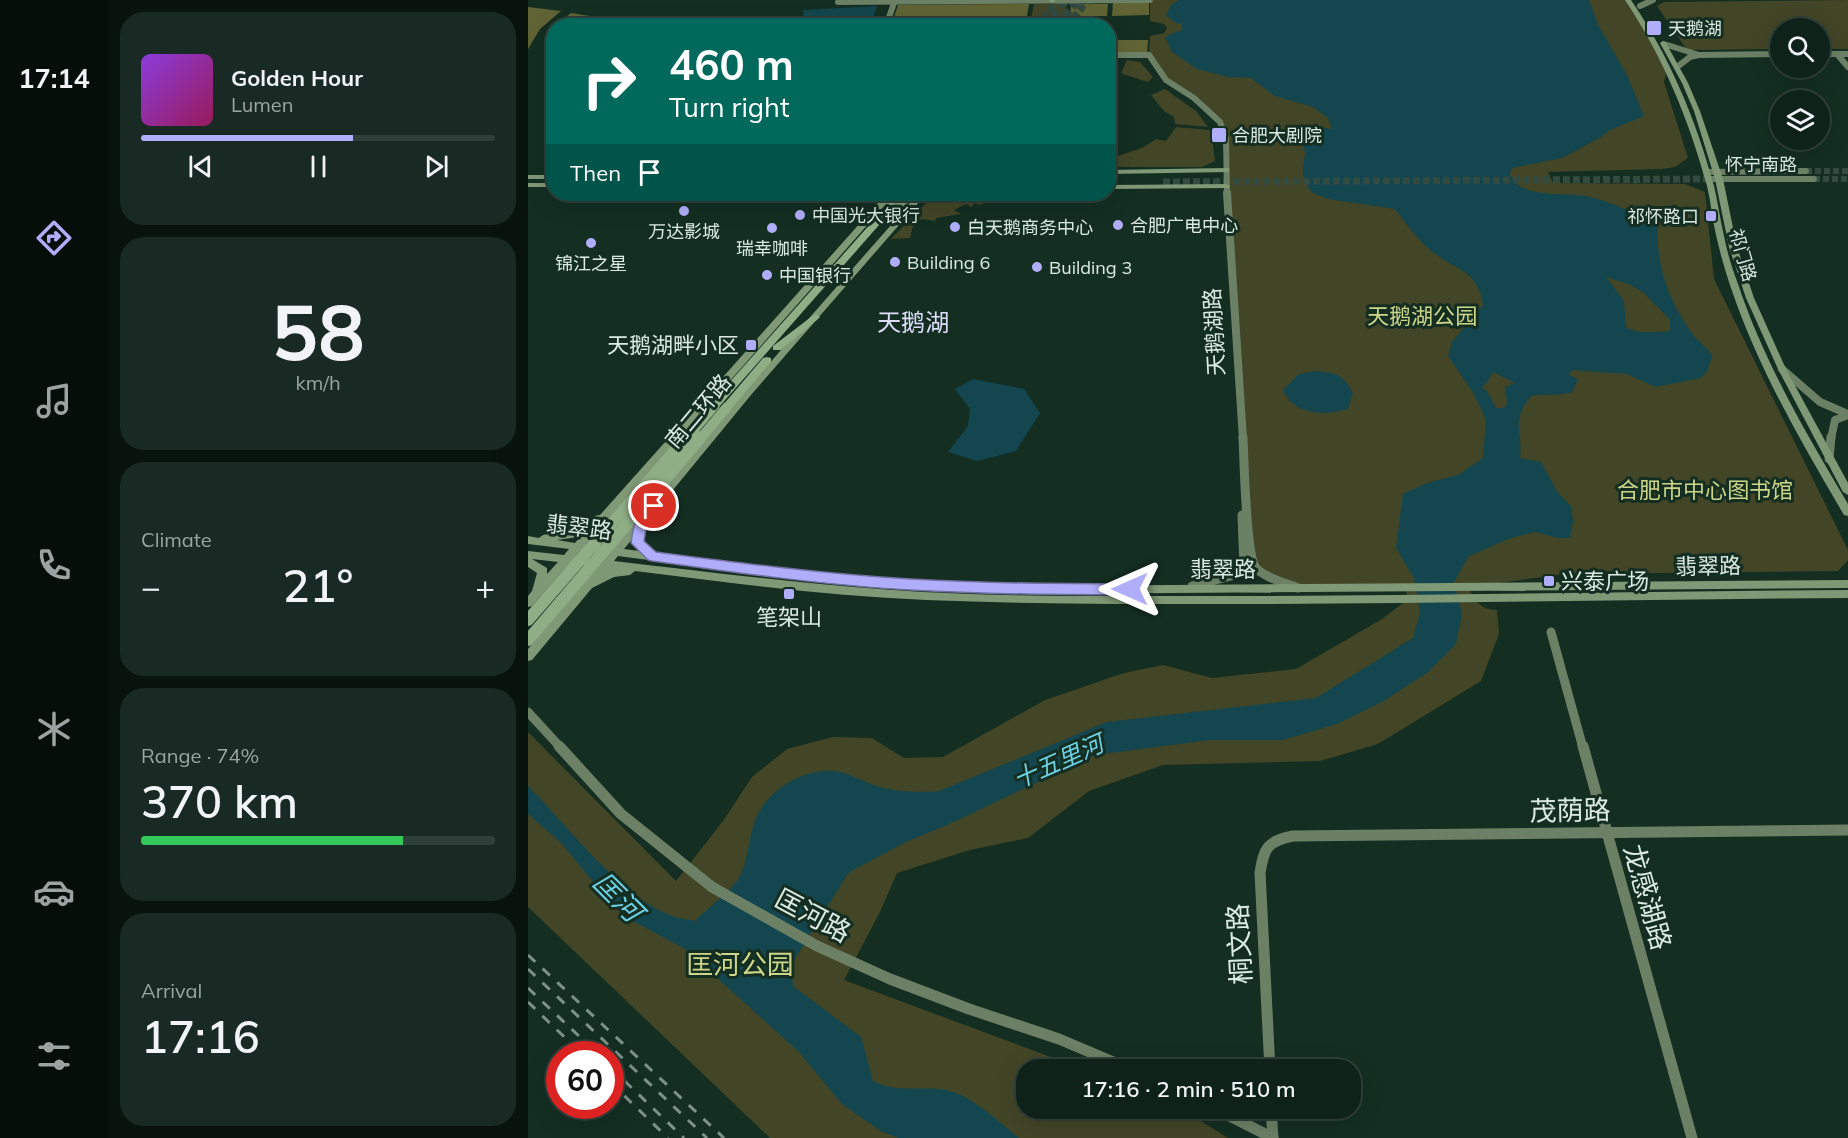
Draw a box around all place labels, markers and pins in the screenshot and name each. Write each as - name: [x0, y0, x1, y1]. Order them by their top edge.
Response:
- place label: 天鹅湖: [1668, 17, 1722, 40]
- marker: 天鹅湖: [1645, 19, 1663, 37]
- place label: 合肥大剧院: [1232, 124, 1322, 147]
- marker: 合肥大剧院: [1210, 126, 1228, 144]
- marker: 万达影城: [677, 204, 691, 218]
- place label: 中国光大银行: [812, 204, 920, 227]
- place label: 祁怀路口: [1627, 205, 1699, 228]
- marker: 中国光大银行: [793, 208, 807, 222]
- marker: 祁怀路口: [1704, 209, 1718, 223]
- place label: 合肥广电中心: [1130, 214, 1238, 237]
- place label: 白天鹅商务中心: [967, 216, 1093, 239]
- marker: 合肥广电中心: [1111, 218, 1125, 232]
- place label: 万达影城: [648, 220, 720, 243]
- marker: 白天鹅商务中心: [948, 220, 962, 234]
- marker: 瑞幸咖啡: [765, 221, 779, 235]
- marker: 锦江之星: [584, 236, 598, 250]
- place label: 瑞幸咖啡: [736, 237, 808, 260]
- place label: Building 6: [907, 251, 990, 274]
- place label: 锦江之星: [555, 252, 627, 275]
- marker: Building 6: [888, 255, 902, 269]
- place label: Building 3: [1049, 256, 1132, 279]
- marker: Building 3: [1030, 260, 1044, 274]
- place label: 中国银行: [779, 264, 851, 287]
- marker: 中国银行: [760, 268, 774, 282]
- place label: 天鹅湖畔小区: [607, 331, 739, 359]
- marker: 天鹅湖畔小区: [744, 338, 758, 352]
- pin: [628, 480, 679, 531]
- place label: 兴泰广场: [1561, 567, 1649, 595]
- marker: 兴泰广场: [1542, 574, 1556, 588]
- marker: 笔架山: [782, 587, 796, 601]
- place label: 笔架山: [756, 603, 822, 631]

